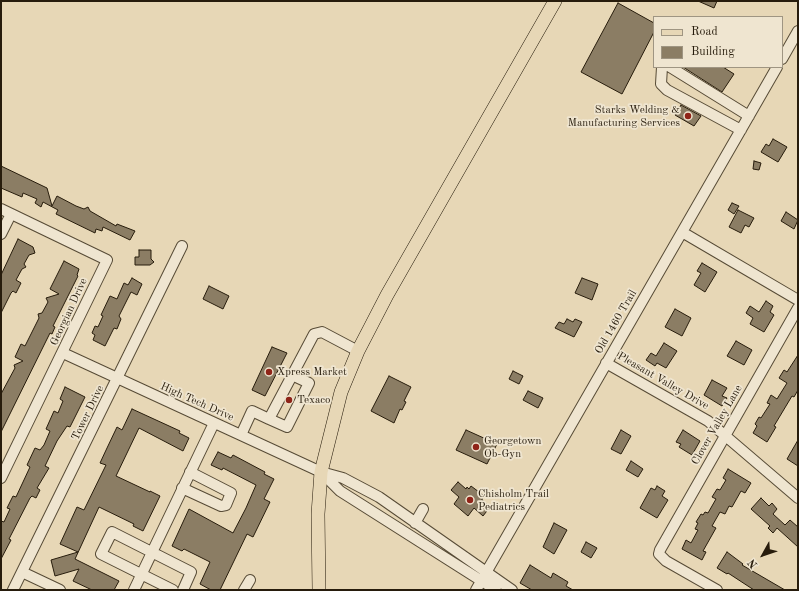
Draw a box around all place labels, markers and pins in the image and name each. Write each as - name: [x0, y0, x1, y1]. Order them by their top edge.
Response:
- place label: Starks Welding & Manufacturing Services: [568, 103, 680, 129]
- marker: Starks Welding & Manufacturing Services: [683, 111, 693, 121]
- place label: Xpress Market: [277, 365, 347, 379]
- marker: Xpress Market: [264, 367, 274, 377]
- place label: Texaco: [297, 393, 331, 407]
- marker: Texaco: [284, 395, 294, 405]
- place label: Georgetown Ob-Gyn: [484, 434, 542, 460]
- marker: Georgetown Ob-Gyn: [471, 442, 481, 452]
- place label: Chisholm Trail Pediatrics: [478, 487, 549, 513]
- marker: Chisholm Trail Pediatrics: [465, 495, 475, 505]

